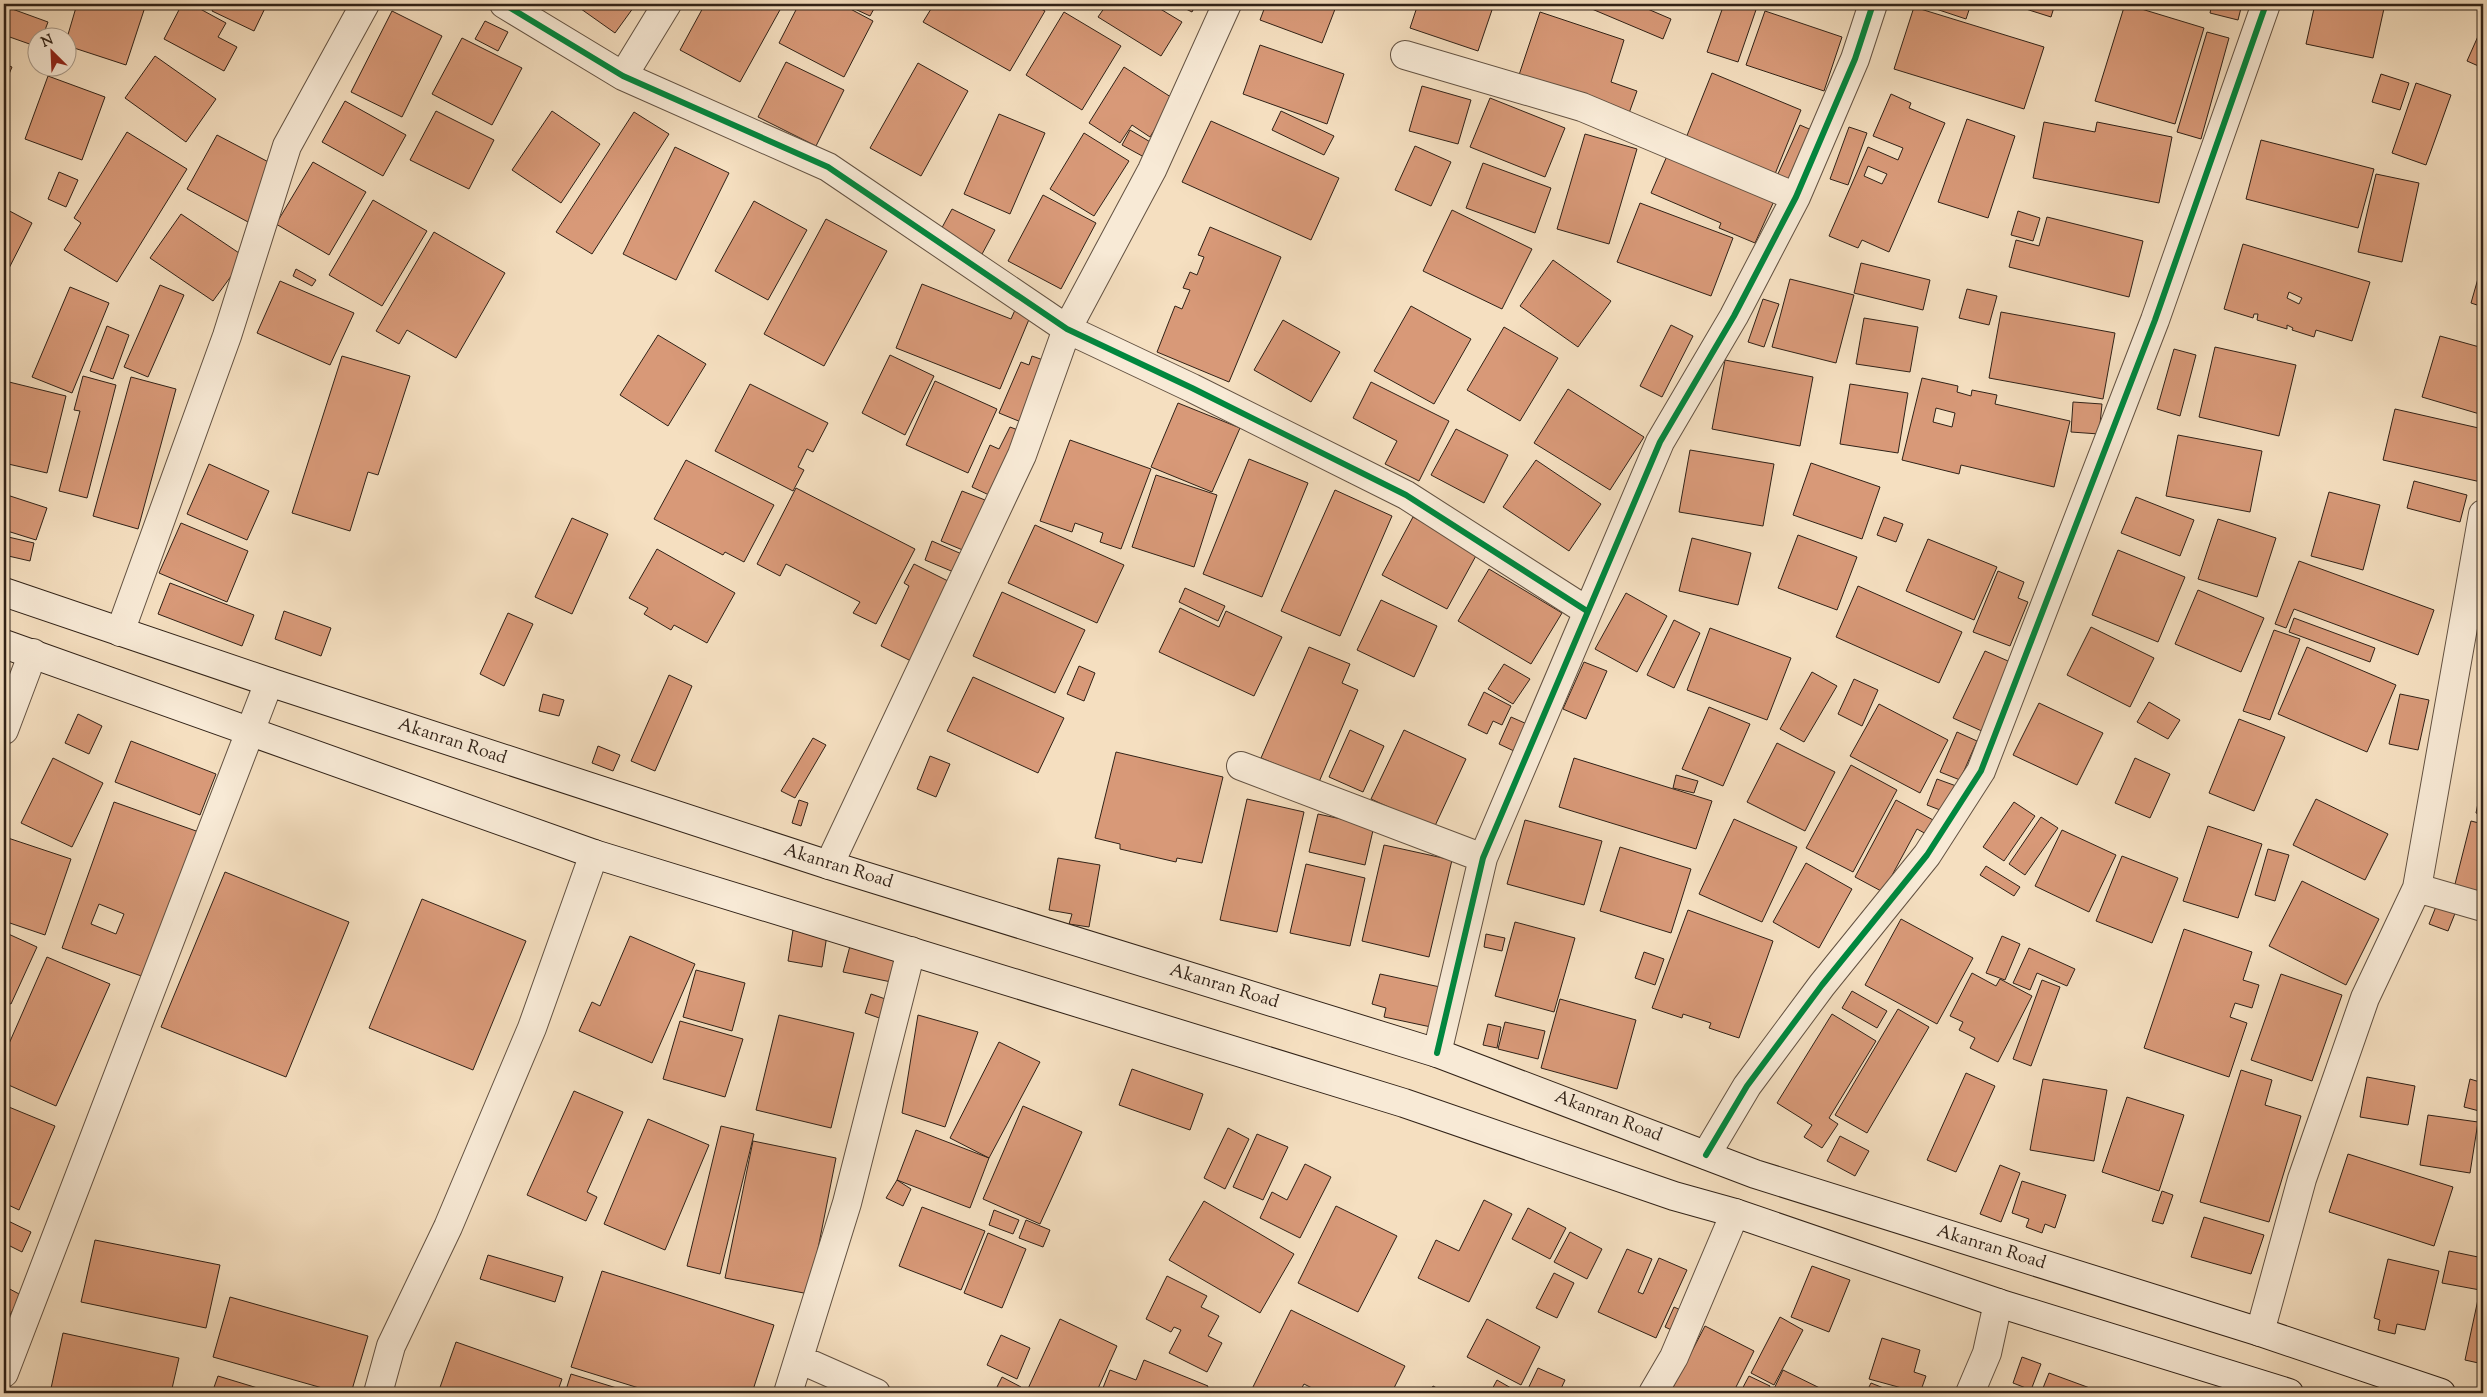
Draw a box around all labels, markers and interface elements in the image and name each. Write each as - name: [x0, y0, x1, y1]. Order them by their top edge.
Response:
- north arrow: [28, 28, 78, 78]
- text: N: [38, 31, 57, 53]
- street label: Akanran Road: [394, 712, 510, 772]
- street label: Akanran Road: [780, 838, 896, 896]
- street label: Akanran Road: [1166, 958, 1282, 1016]
- street label: Akanran Road: [1551, 1085, 1665, 1149]
- street label: Akanran Road: [1933, 1219, 2049, 1277]

